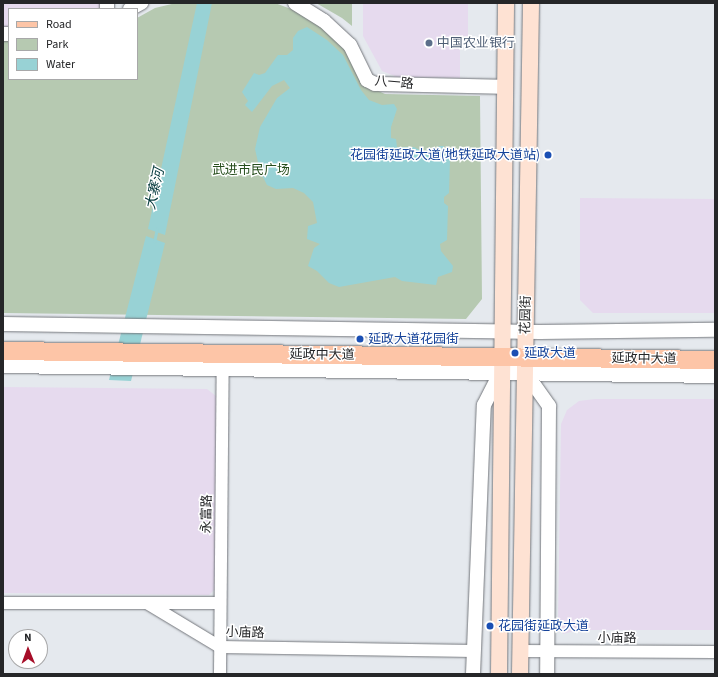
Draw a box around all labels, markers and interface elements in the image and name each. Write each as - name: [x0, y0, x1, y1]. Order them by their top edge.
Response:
- legend: [8, 8, 138, 80]
- text: Road: [46, 16, 72, 33]
- place label: 中国农业银行: [437, 35, 515, 51]
- text: Park: [46, 36, 68, 53]
- marker: 中国农业银行: [424, 38, 434, 48]
- text: Water: [46, 56, 75, 73]
- street label: 八一路: [374, 74, 414, 92]
- place label: 花园街延政大道(地铁延政大道站): [350, 147, 540, 163]
- marker: 花园街延政大道(地铁延政大道站): [543, 150, 553, 160]
- park label: 武进市民广场: [212, 162, 290, 178]
- water label: 大寨河: [142, 167, 168, 211]
- street label: 花园街: [518, 295, 534, 335]
- place label: 延政大道花园街: [368, 331, 459, 347]
- marker: 延政大道花园街: [355, 334, 365, 344]
- place label: 延政大道: [524, 345, 576, 361]
- street label: 延政中大道: [289, 347, 355, 363]
- marker: 延政大道: [509, 347, 521, 359]
- street label: 延政中大道: [611, 351, 677, 367]
- street label: 永富路: [199, 494, 215, 534]
- place label: 花园街延政大道: [498, 618, 589, 634]
- marker: 花园街延政大道: [485, 621, 495, 631]
- street label: 小庙路: [225, 625, 265, 641]
- north arrow: [8, 629, 48, 669]
- text: N: [24, 630, 32, 645]
- street label: 小庙路: [598, 630, 636, 646]

